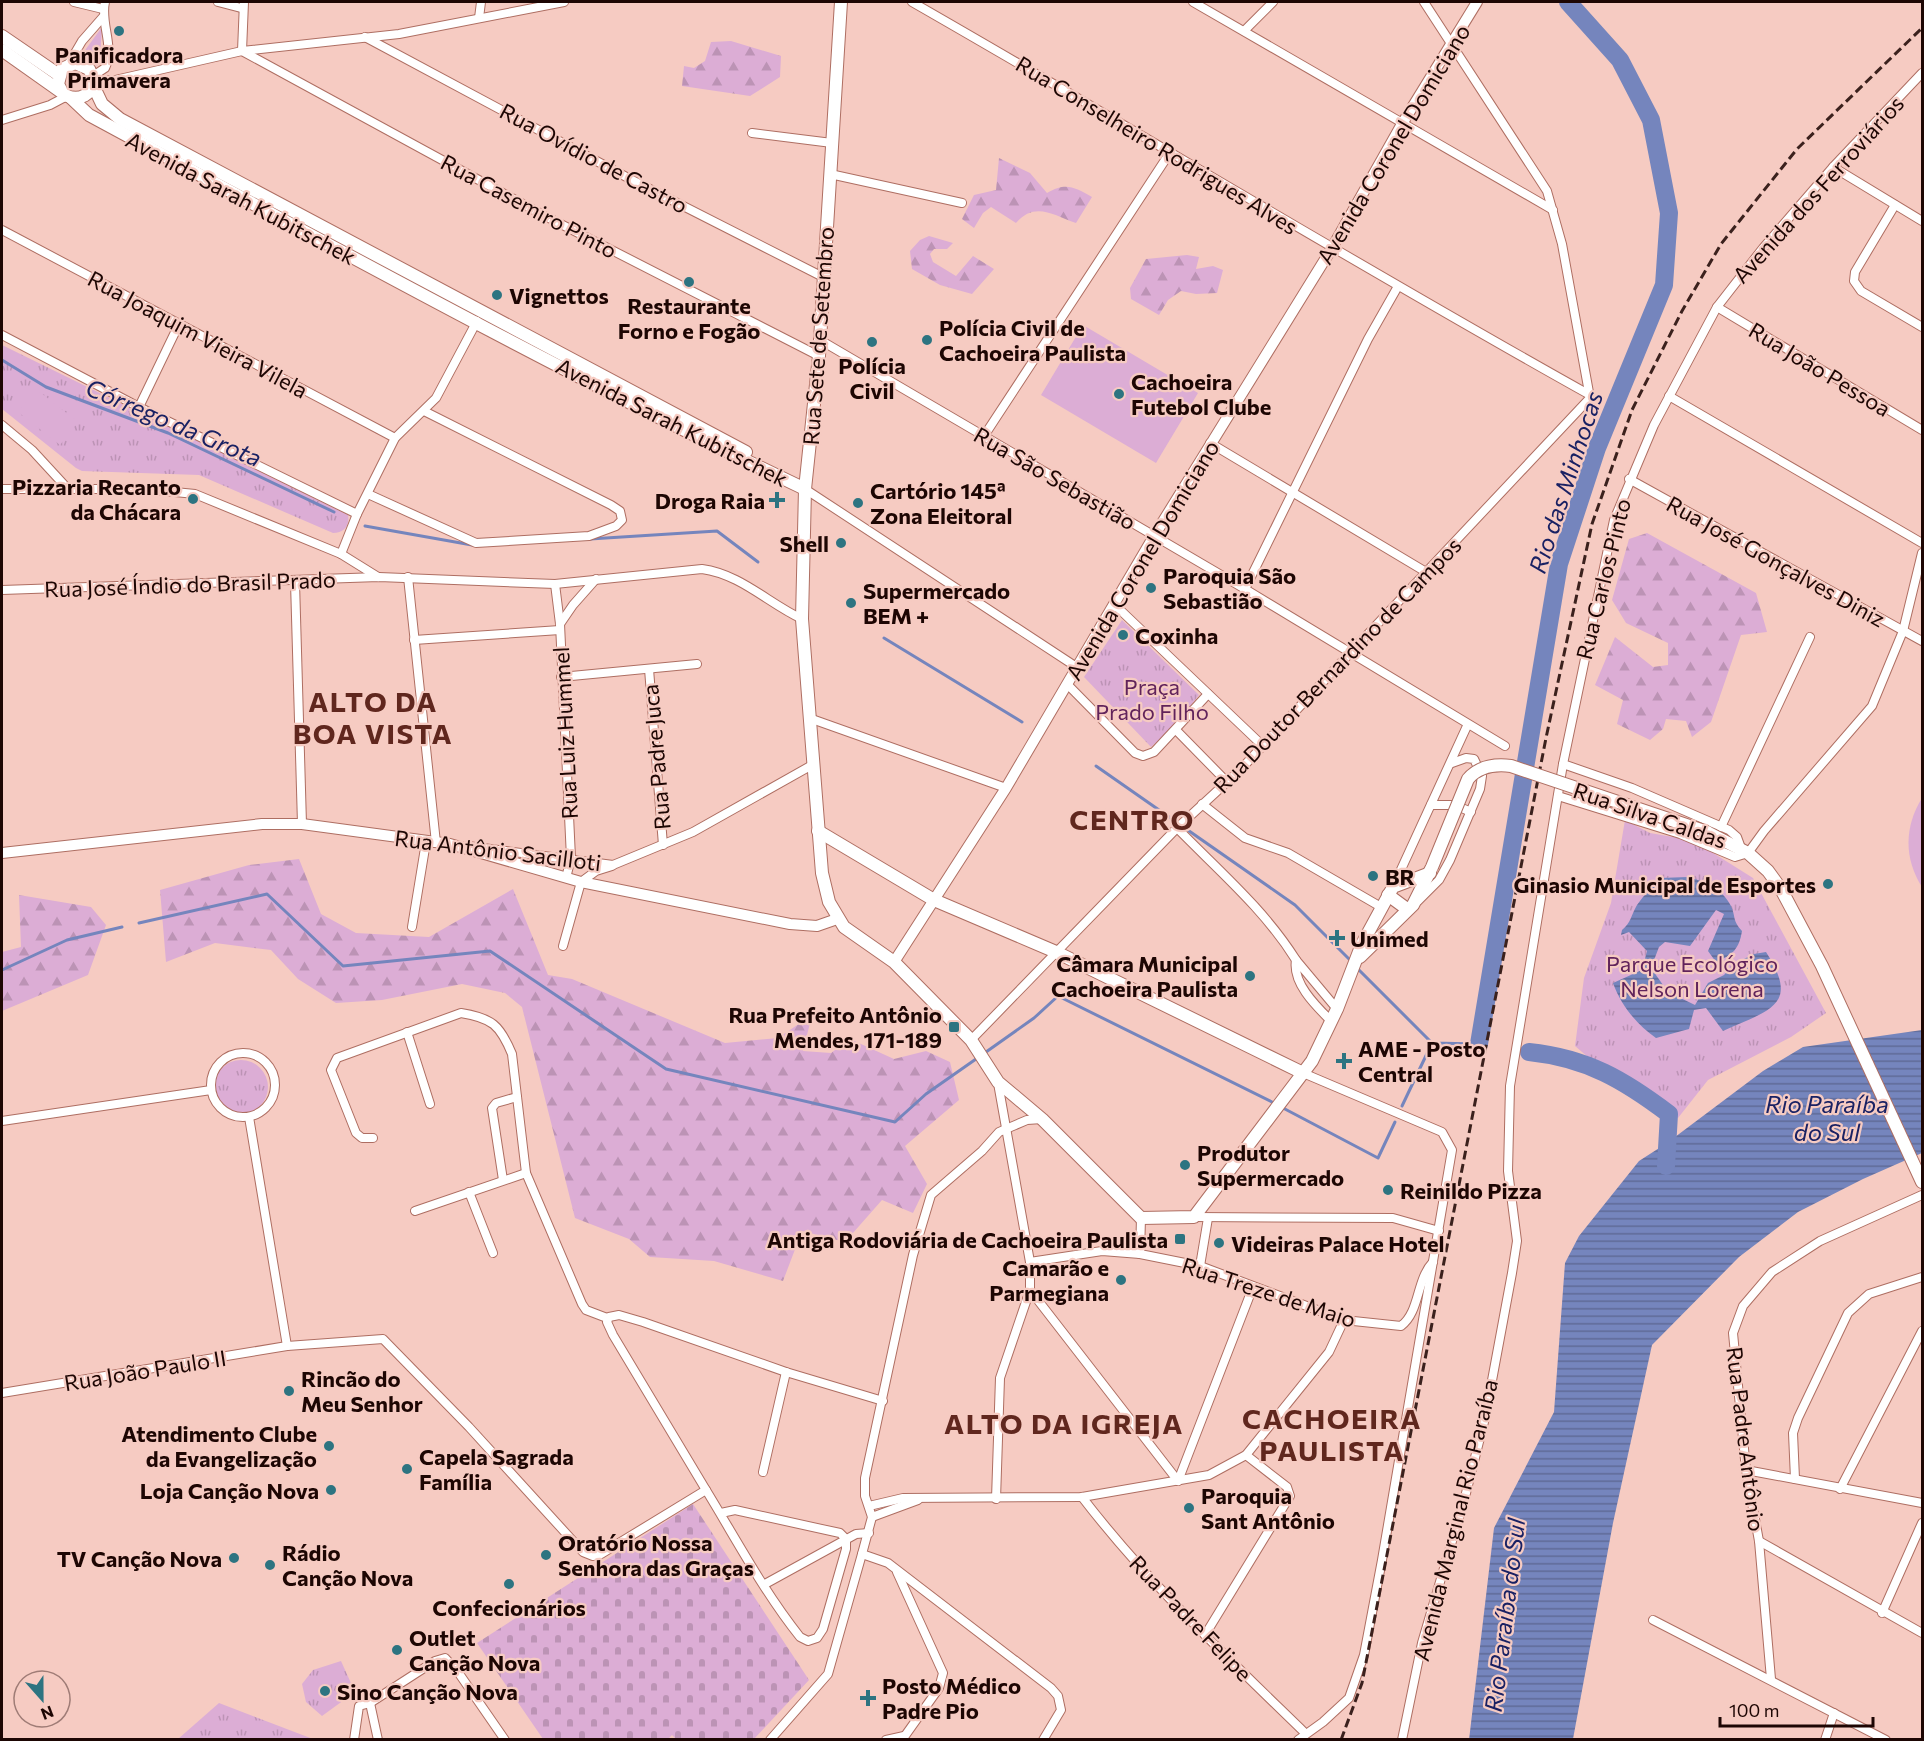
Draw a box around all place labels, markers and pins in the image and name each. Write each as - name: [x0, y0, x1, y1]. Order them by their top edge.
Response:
- marker: Panificadora Primavera: [112, 24, 126, 38]
- place label: Panificadora Primavera: [55, 41, 183, 93]
- marker: Restaurante Forno e Fogão: [682, 275, 696, 289]
- place label: Vignettos: [509, 282, 609, 309]
- marker: Vignettos: [490, 288, 504, 302]
- place label: Restaurante Forno e Fogão: [618, 292, 760, 344]
- place label: Polícia Civil de Cachoeira Paulista: [939, 314, 1126, 366]
- marker: Polícia Civil de Cachoeira Paulista: [920, 333, 934, 347]
- marker: Polícia Civil: [865, 335, 879, 349]
- place label: Polícia Civil: [838, 352, 906, 404]
- place label: Cachoeira Futebol Clube: [1131, 368, 1271, 420]
- marker: Cachoeira Futebol Clube: [1112, 387, 1126, 401]
- place label: Pizzaria Recanto da Chácara: [12, 473, 181, 525]
- place label: Cartório 145ª Zona Eleitoral: [870, 477, 1012, 529]
- place label: Droga Raia: [655, 487, 765, 514]
- marker: Pizzaria Recanto da Chácara: [186, 492, 200, 506]
- marker: Droga Raia: [770, 493, 784, 507]
- marker: Cartório 145ª Zona Eleitoral: [851, 496, 865, 510]
- place label: Shell: [779, 530, 829, 557]
- marker: Shell: [834, 536, 848, 550]
- place label: Paroquia São Sebastião: [1163, 562, 1296, 614]
- place label: Supermercado BEM +: [863, 577, 1010, 629]
- marker: Paroquia São Sebastião: [1144, 581, 1158, 595]
- marker: Supermercado BEM +: [844, 596, 858, 610]
- place label: Coxinha: [1135, 622, 1218, 649]
- marker: Coxinha: [1116, 628, 1130, 642]
- place label: BR: [1385, 863, 1415, 890]
- marker: BR: [1366, 869, 1380, 883]
- place label: Ginasio Municipal de Esportes: [1514, 871, 1816, 898]
- marker: Ginasio Municipal de Esportes: [1821, 877, 1835, 891]
- place label: Unimed: [1350, 925, 1429, 952]
- marker: Unimed: [1328, 929, 1346, 947]
- place label: Câmara Municipal Cachoeira Paulista: [1051, 950, 1238, 1002]
- marker: Câmara Municipal Cachoeira Paulista: [1243, 969, 1257, 983]
- place label: Rua Prefeito Antônio Mendes, 171-189: [728, 1001, 942, 1053]
- marker: Rua Prefeito Antônio Mendes, 171-189: [947, 1020, 961, 1034]
- place label: AME - Posto Central: [1358, 1035, 1485, 1087]
- marker: AME - Posto Central: [1335, 1052, 1353, 1070]
- place label: Produtor Supermercado: [1197, 1139, 1344, 1191]
- marker: Produtor Supermercado: [1178, 1158, 1192, 1172]
- place label: Reinildo Pizza: [1400, 1177, 1542, 1204]
- marker: Reinildo Pizza: [1381, 1183, 1395, 1197]
- place label: Antiga Rodoviária de Cachoeira Paulista: [767, 1226, 1168, 1253]
- place label: Videiras Palace Hotel: [1231, 1230, 1445, 1257]
- marker: Antiga Rodoviária de Cachoeira Paulista: [1173, 1232, 1187, 1246]
- marker: Videiras Palace Hotel: [1212, 1236, 1226, 1250]
- place label: Camarão e Parmegiana: [989, 1254, 1109, 1306]
- marker: Camarão e Parmegiana: [1114, 1273, 1128, 1287]
- place label: Rincão do Meu Senhor: [301, 1365, 423, 1417]
- marker: Rincão do Meu Senhor: [282, 1384, 296, 1398]
- place label: Atendimento Clube da Evangelização: [121, 1420, 317, 1472]
- marker: Atendimento Clube da Evangelização: [322, 1439, 336, 1453]
- place label: Capela Sagrada Família: [419, 1443, 574, 1495]
- marker: Capela Sagrada Família: [400, 1462, 414, 1476]
- place label: Loja Canção Nova: [140, 1477, 319, 1504]
- place label: Paroquia Sant Antônio: [1201, 1482, 1335, 1534]
- marker: Loja Canção Nova: [324, 1483, 338, 1497]
- marker: Paroquia Sant Antônio: [1182, 1501, 1196, 1515]
- place label: Oratório Nossa Senhora das Graças: [558, 1529, 754, 1581]
- place label: Rádio Canção Nova: [282, 1539, 413, 1591]
- place label: TV Canção Nova: [57, 1545, 222, 1572]
- marker: Oratório Nossa Senhora das Graças: [539, 1548, 553, 1562]
- marker: TV Canção Nova: [227, 1551, 241, 1565]
- marker: Rádio Canção Nova: [263, 1558, 277, 1572]
- marker: Confecionários: [502, 1577, 516, 1591]
- place label: Confecionários: [432, 1594, 586, 1621]
- place label: Outlet Canção Nova: [409, 1624, 540, 1676]
- marker: Outlet Canção Nova: [390, 1643, 404, 1657]
- place label: Posto Médico Padre Pio: [882, 1672, 1021, 1724]
- place label: Sino Canção Nova: [337, 1678, 518, 1705]
- marker: Sino Canção Nova: [318, 1684, 332, 1698]
- marker: Posto Médico Padre Pio: [859, 1689, 877, 1707]

